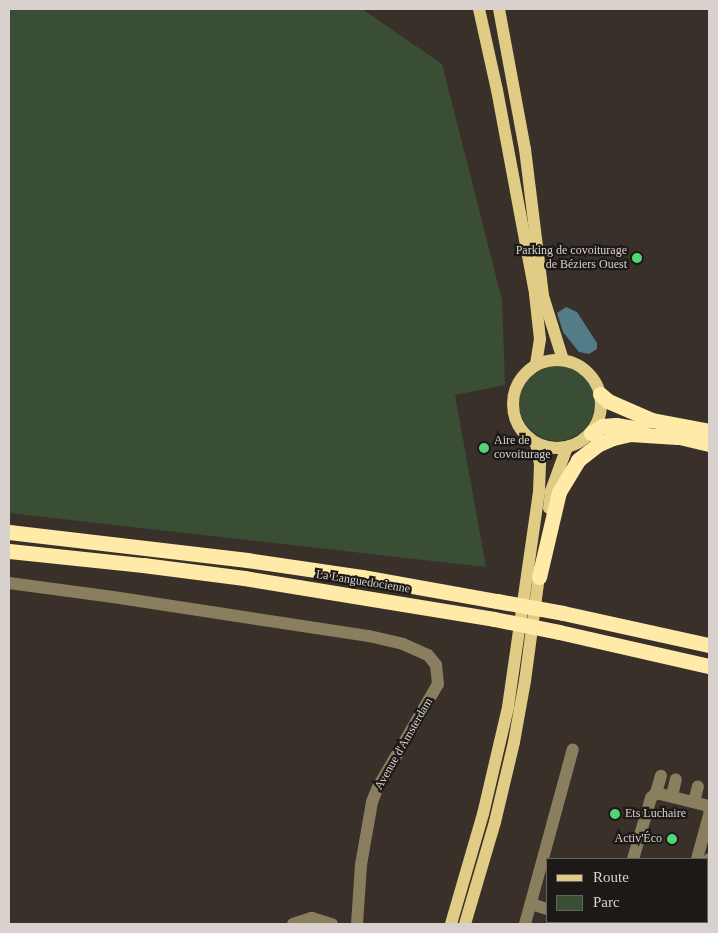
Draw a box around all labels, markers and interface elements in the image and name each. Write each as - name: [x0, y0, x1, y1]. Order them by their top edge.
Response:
- place label: Parking de covoiturage de Béziers Ouest: [516, 244, 627, 272]
- marker: Parking de covoiturage de Béziers Ouest: [631, 252, 643, 264]
- place label: Aire de covoiturage: [494, 434, 551, 462]
- marker: Aire de covoiturage: [478, 442, 490, 454]
- street label: La Languedocienne: [315, 567, 411, 597]
- street label: Avenue d'Amsterdam: [372, 696, 436, 792]
- place label: Ets Luchaire: [625, 807, 686, 821]
- marker: Ets Luchaire: [609, 808, 621, 820]
- place label: Activ'Éco: [615, 832, 662, 846]
- marker: Activ'Éco: [666, 833, 678, 845]
- legend: [546, 858, 708, 923]
- text: Route: [593, 869, 629, 885]
- text: Parc: [593, 894, 620, 910]

